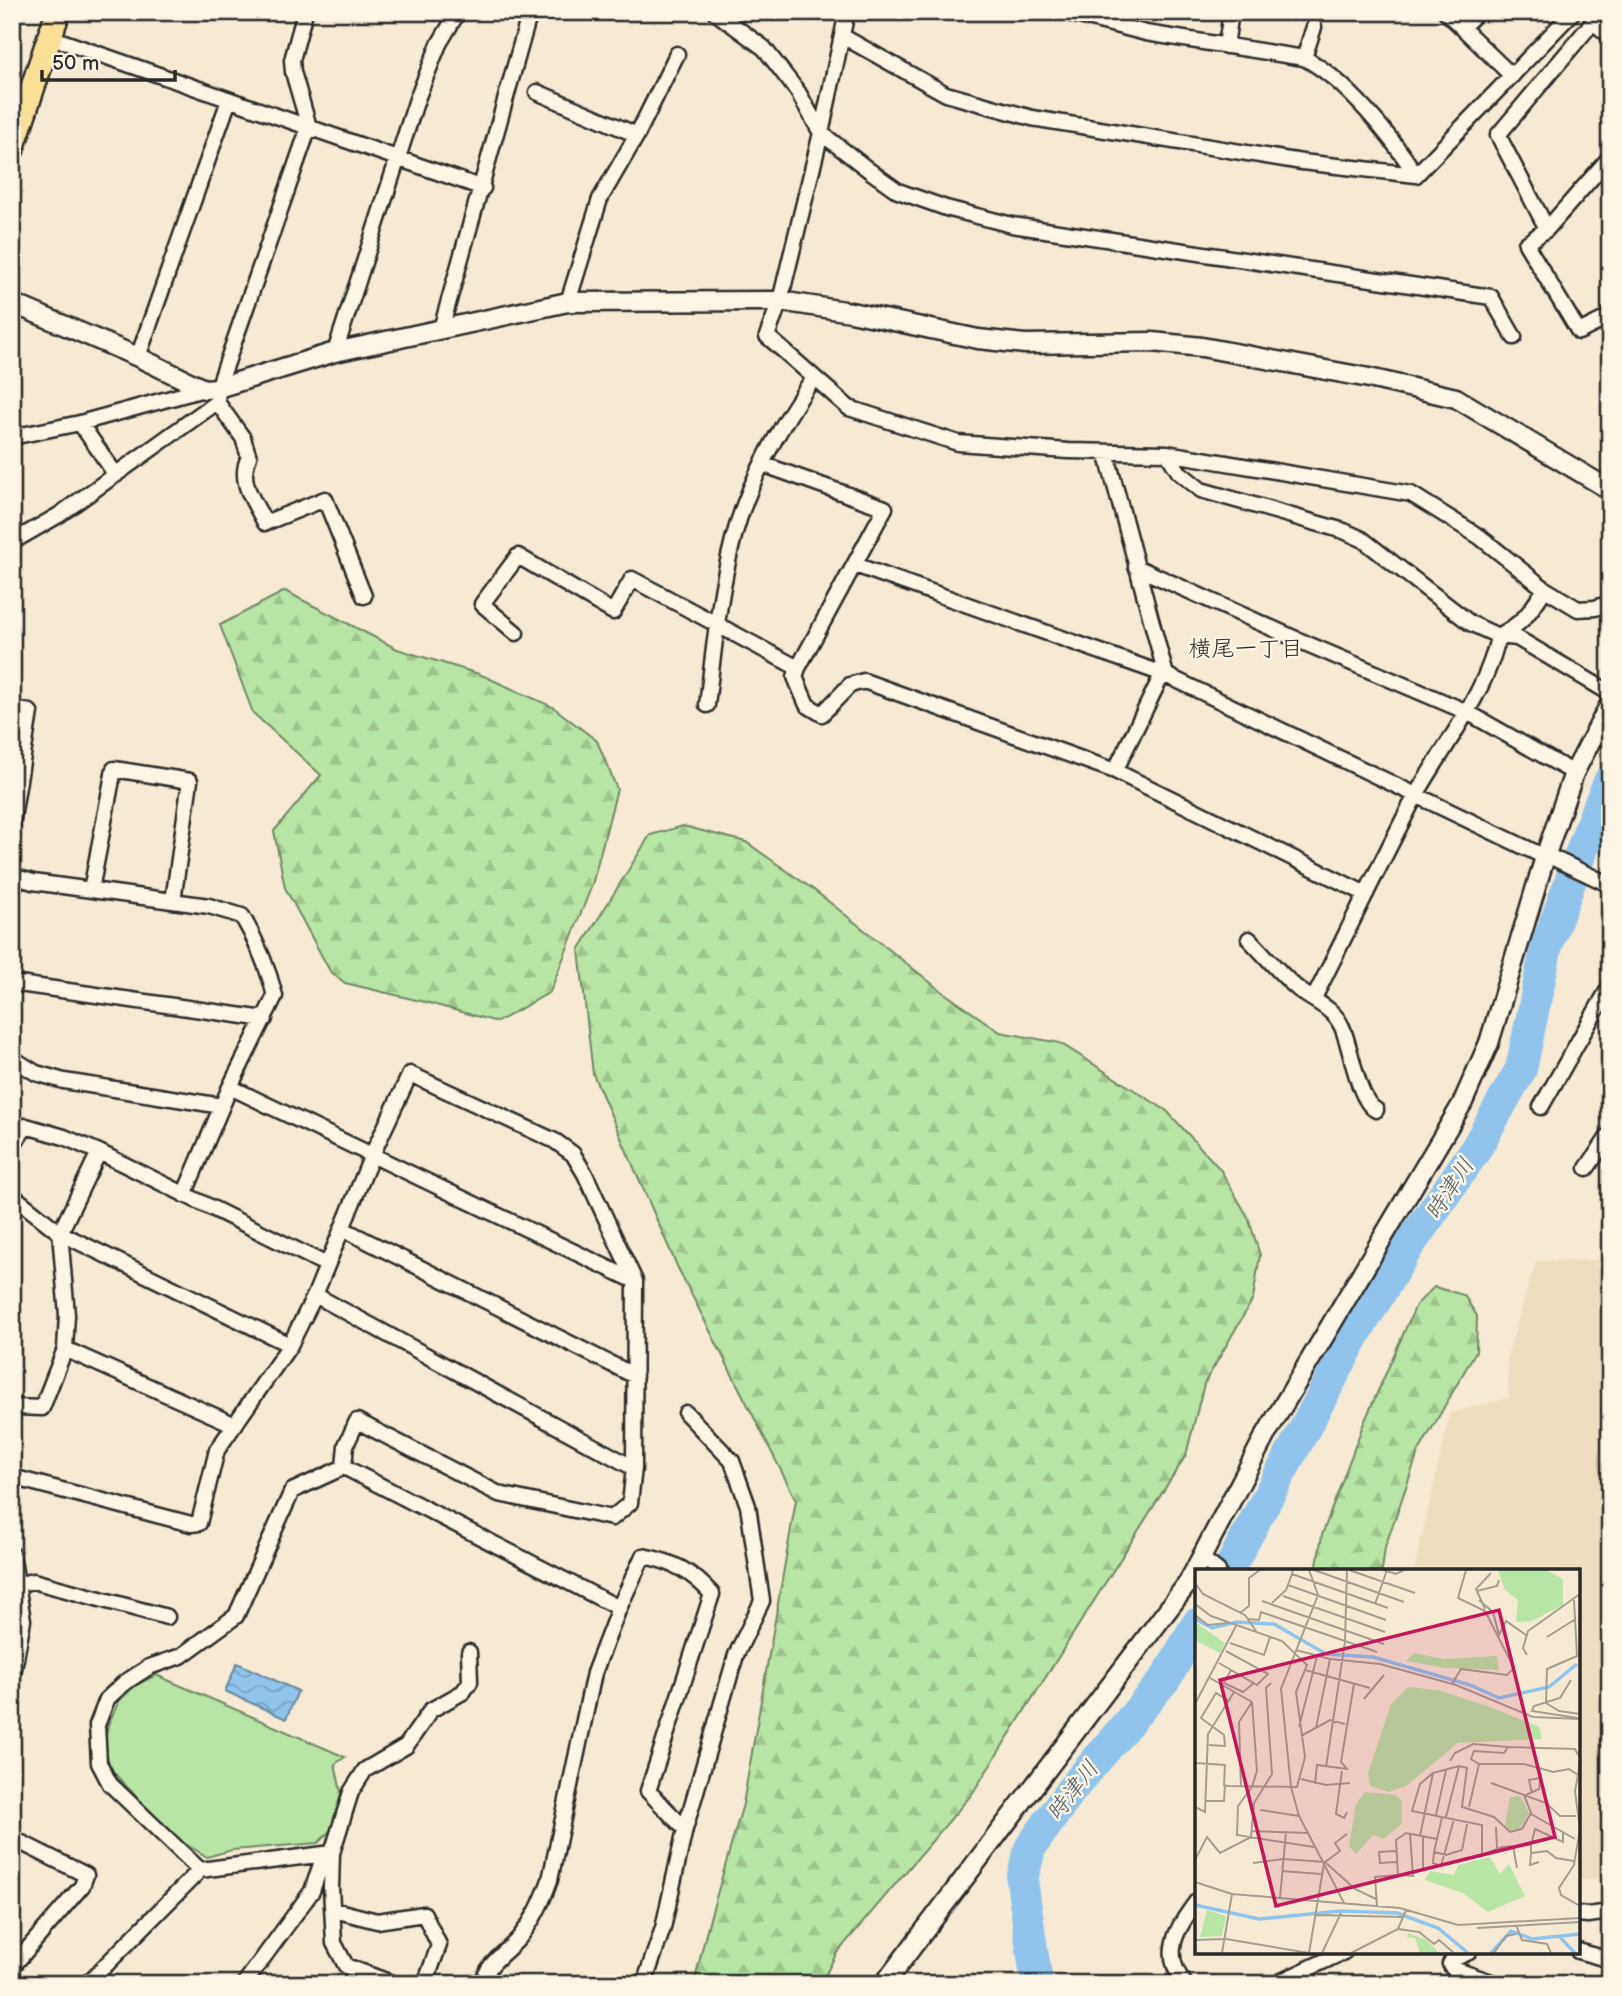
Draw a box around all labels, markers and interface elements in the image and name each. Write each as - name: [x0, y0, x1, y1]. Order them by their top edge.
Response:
- scale bar: [42, 38, 175, 82]
- text: 50 m: [52, 51, 99, 76]
- district label: 横尾一丁目: [1189, 635, 1304, 663]
- water label: 時津川: [1419, 1152, 1481, 1226]
- inset map: [1195, 1569, 1580, 1954]
- water label: 時津川: [1041, 1755, 1105, 1827]

